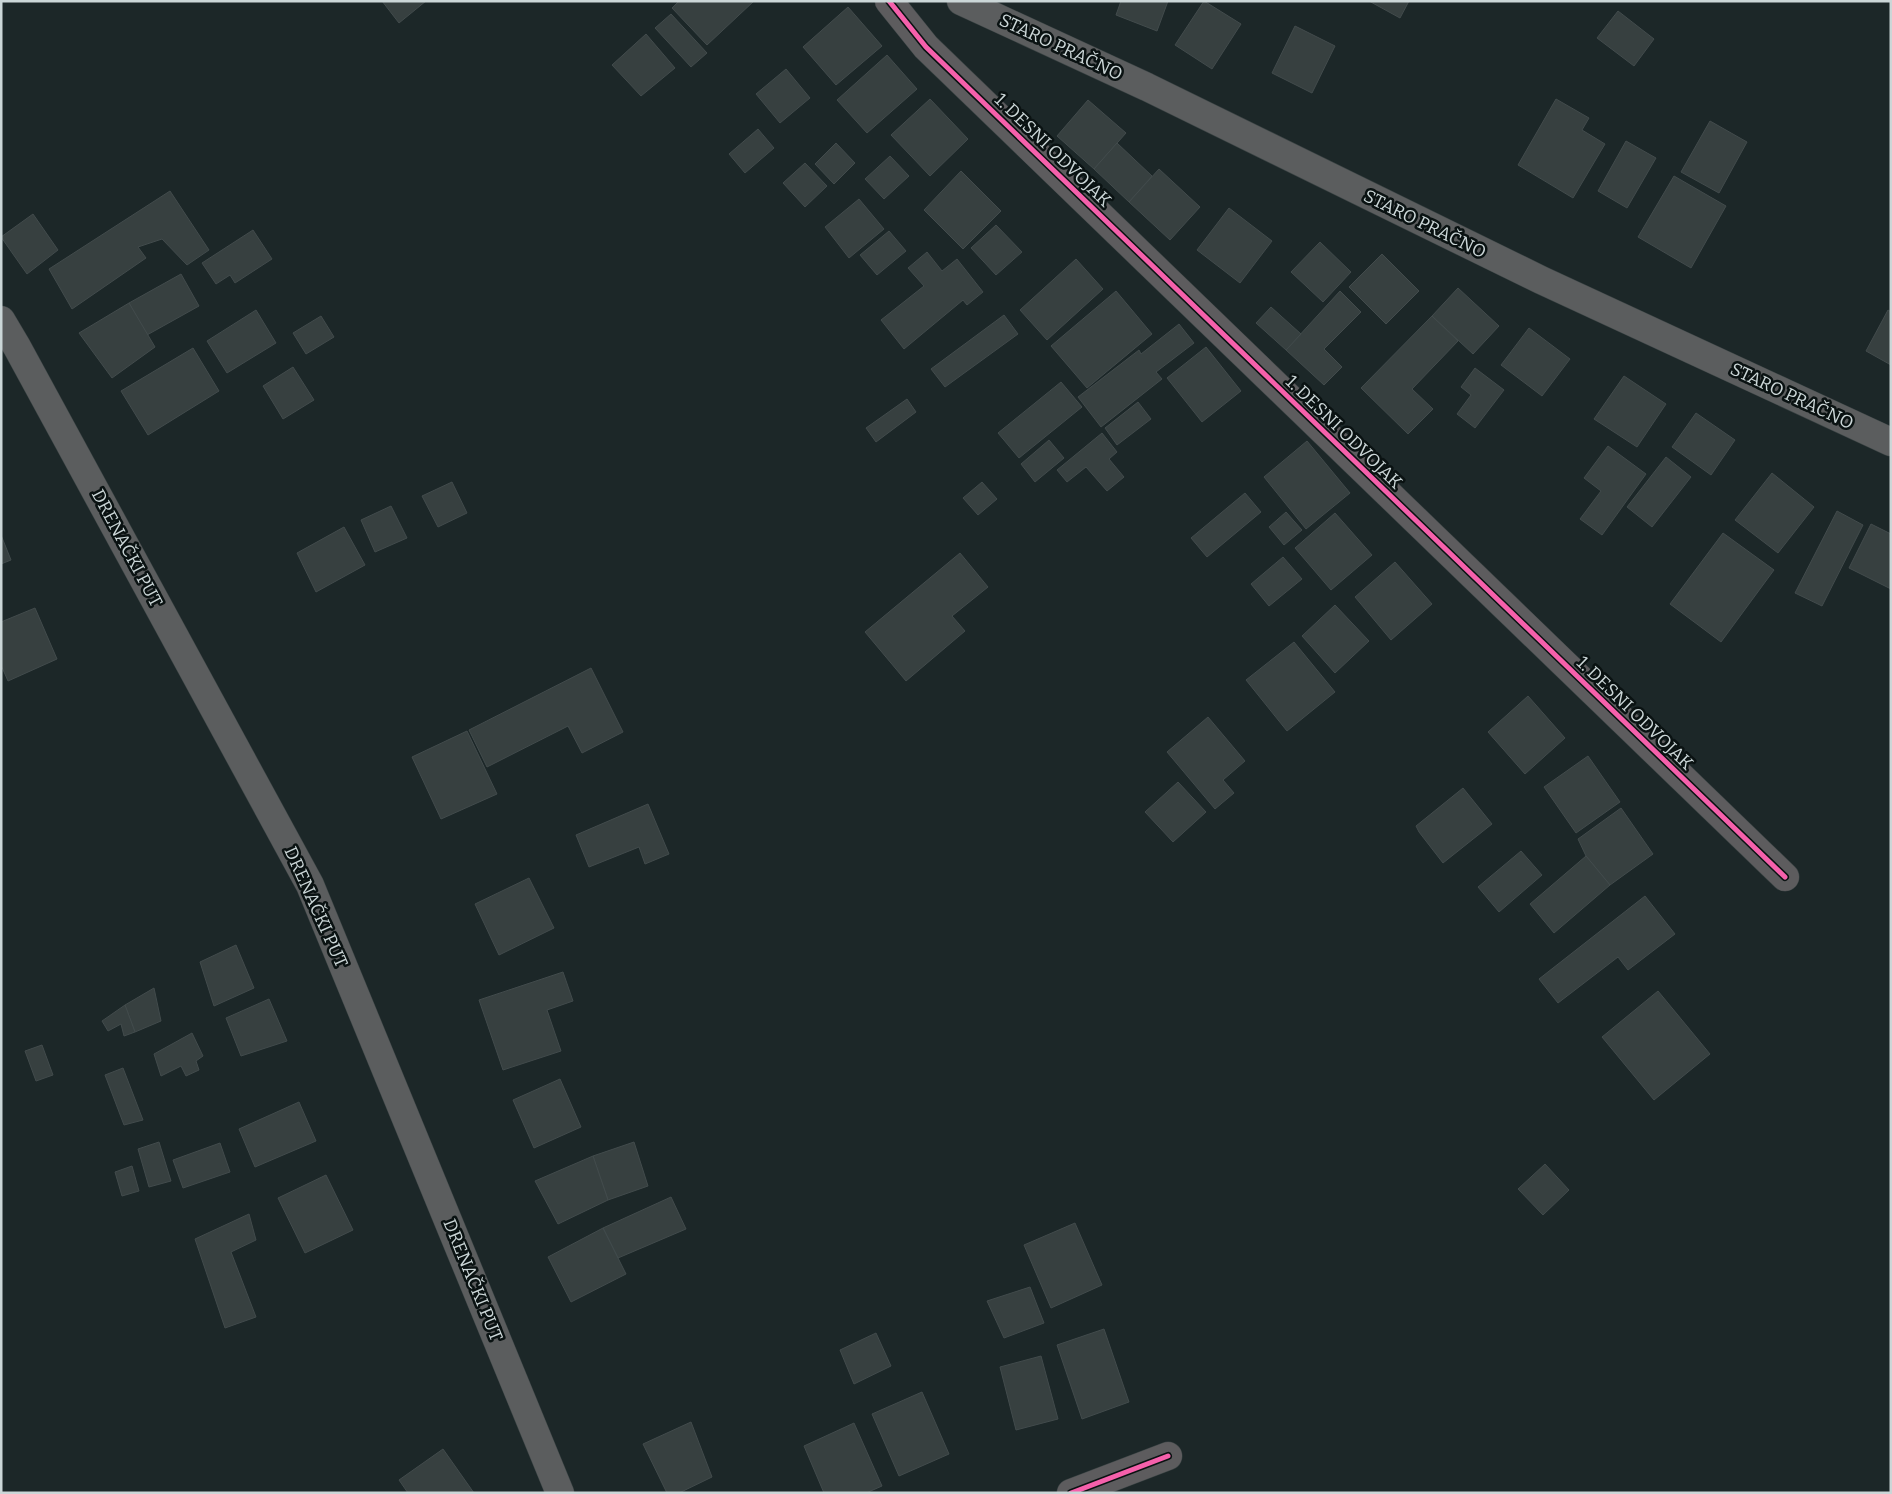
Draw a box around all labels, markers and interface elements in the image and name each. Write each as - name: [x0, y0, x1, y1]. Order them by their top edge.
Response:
- street label: STARO PRAČNO: [996, 9, 1126, 85]
- street label: 1. DESNI ODVOJAK: [990, 89, 1116, 212]
- street label: STARO PRAČNO: [1360, 185, 1490, 263]
- street label: STARO PRAČNO: [1727, 358, 1857, 434]
- street label: 1. DESNI ODVOJAK: [1281, 371, 1407, 494]
- street label: DRENAČKI PUT: [87, 485, 167, 611]
- street label: 1. DESNI ODVOJAK: [1572, 652, 1698, 775]
- street label: DRENAČKI PUT: [280, 843, 353, 971]
- street label: DRENAČKI PUT: [438, 1216, 508, 1345]

